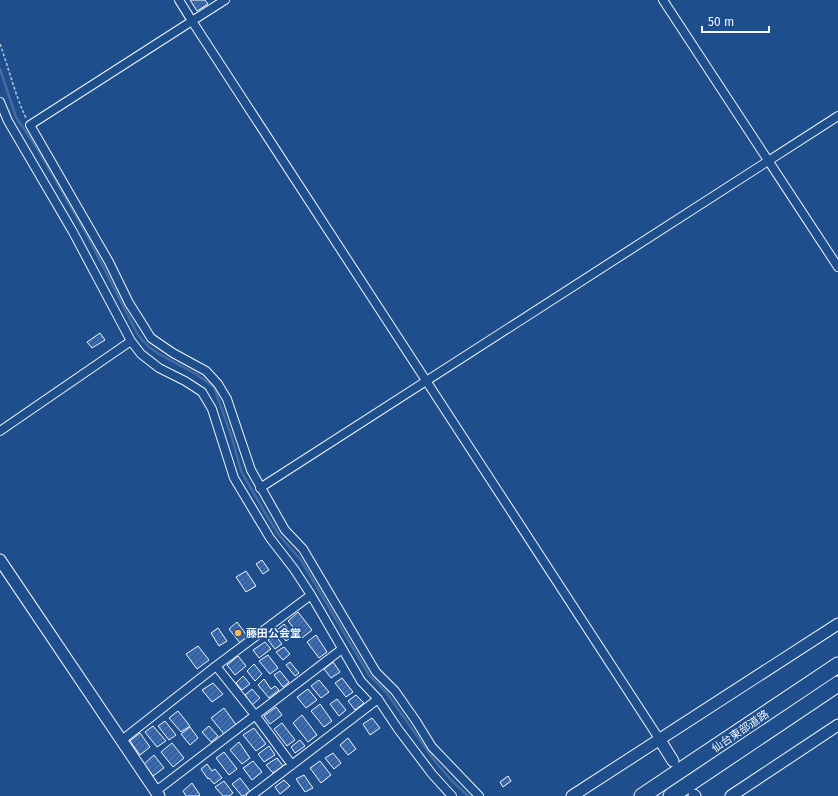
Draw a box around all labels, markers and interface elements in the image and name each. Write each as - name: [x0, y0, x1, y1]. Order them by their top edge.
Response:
- scale bar: [702, 8, 769, 34]
- text: 50 m: [708, 15, 734, 29]
- place label: 藤田公会堂: [246, 627, 301, 640]
- marker: 藤田公会堂: [233, 628, 243, 638]
- street label: 仙台東部道路: [709, 708, 771, 755]

